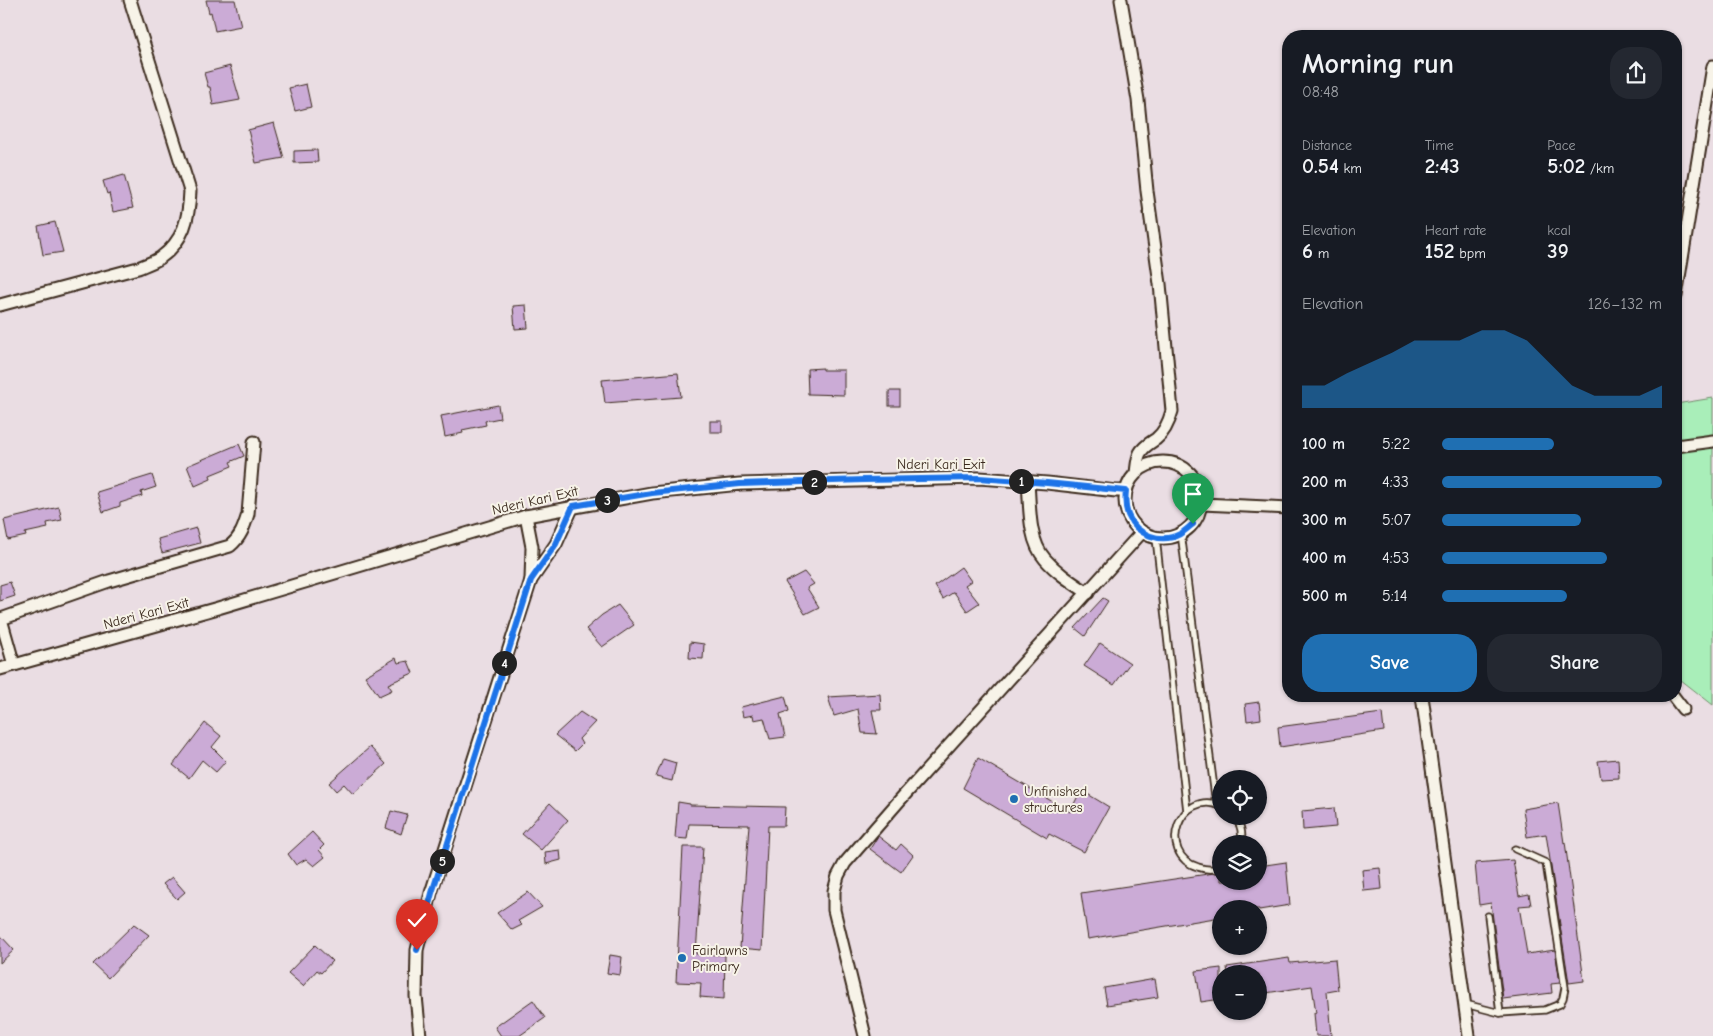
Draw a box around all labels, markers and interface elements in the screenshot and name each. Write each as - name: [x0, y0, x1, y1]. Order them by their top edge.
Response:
- button: share: [1610, 47, 1662, 99]
- text: Morning run: [1302, 48, 1454, 80]
- text: 08:48: [1302, 83, 1339, 101]
- text: Distance: [1302, 137, 1352, 154]
- text: Time: [1425, 137, 1454, 154]
- text: Pace: [1547, 137, 1576, 154]
- text: 0.54: [1302, 154, 1339, 178]
- text: 2:43: [1425, 154, 1460, 178]
- text: 5:02: [1547, 154, 1585, 178]
- text: km: [1339, 160, 1362, 177]
- text: /km: [1585, 160, 1614, 177]
- text: Elevation: [1302, 222, 1356, 239]
- text: Heart rate: [1425, 222, 1486, 239]
- text: kcal: [1547, 222, 1571, 239]
- text: 6: [1302, 239, 1313, 263]
- text: 152: [1425, 239, 1455, 263]
- text: 39: [1547, 239, 1569, 263]
- text: m: [1313, 245, 1329, 262]
- text: bpm: [1455, 245, 1486, 262]
- text: Elevation: [1302, 295, 1363, 313]
- text: 126–132 m: [1588, 295, 1662, 313]
- text: 100 m: [1302, 435, 1345, 453]
- text: 5:22: [1382, 435, 1410, 453]
- street label: Nderi Kari Exit: [897, 456, 986, 473]
- pin: 1: [1008, 468, 1034, 494]
- pin: 2: [802, 470, 826, 494]
- text: 1: [1019, 473, 1024, 490]
- pin: [1172, 473, 1214, 524]
- text: 200 m: [1302, 473, 1347, 491]
- text: 4:33: [1382, 473, 1409, 491]
- text: 2: [811, 474, 818, 491]
- icon: arrive: [1179, 480, 1207, 508]
- street label: Nderi Kari Exit: [490, 482, 581, 519]
- pin: 3: [594, 488, 620, 512]
- text: 3: [604, 492, 611, 509]
- text: 300 m: [1302, 511, 1347, 529]
- text: 5:07: [1382, 511, 1411, 529]
- text: 400 m: [1302, 549, 1346, 567]
- text: 4:53: [1382, 549, 1409, 567]
- text: 500 m: [1302, 587, 1347, 605]
- text: 5:14: [1382, 587, 1408, 605]
- street label: Nderi Kari Exit: [102, 594, 192, 633]
- button: Save: [1302, 634, 1477, 692]
- button: Share: [1487, 634, 1662, 692]
- pin: 4: [492, 650, 516, 676]
- text: 4: [501, 655, 508, 672]
- map controls: [1212, 770, 1267, 1020]
- button: locate: [1212, 770, 1267, 825]
- place label: Unfinished structures: [1024, 783, 1087, 816]
- marker: Unfinished structures: [1008, 793, 1020, 805]
- button: layers: [1212, 835, 1267, 890]
- pin: 5: [430, 848, 454, 874]
- text: 5: [439, 853, 446, 870]
- pin: [396, 899, 438, 950]
- button: +: [1212, 900, 1267, 955]
- icon: check: [403, 906, 431, 934]
- place label: Fairlawns Primary: [692, 942, 748, 975]
- marker: Fairlawns Primary: [676, 952, 688, 964]
- button: −: [1212, 965, 1267, 1020]

